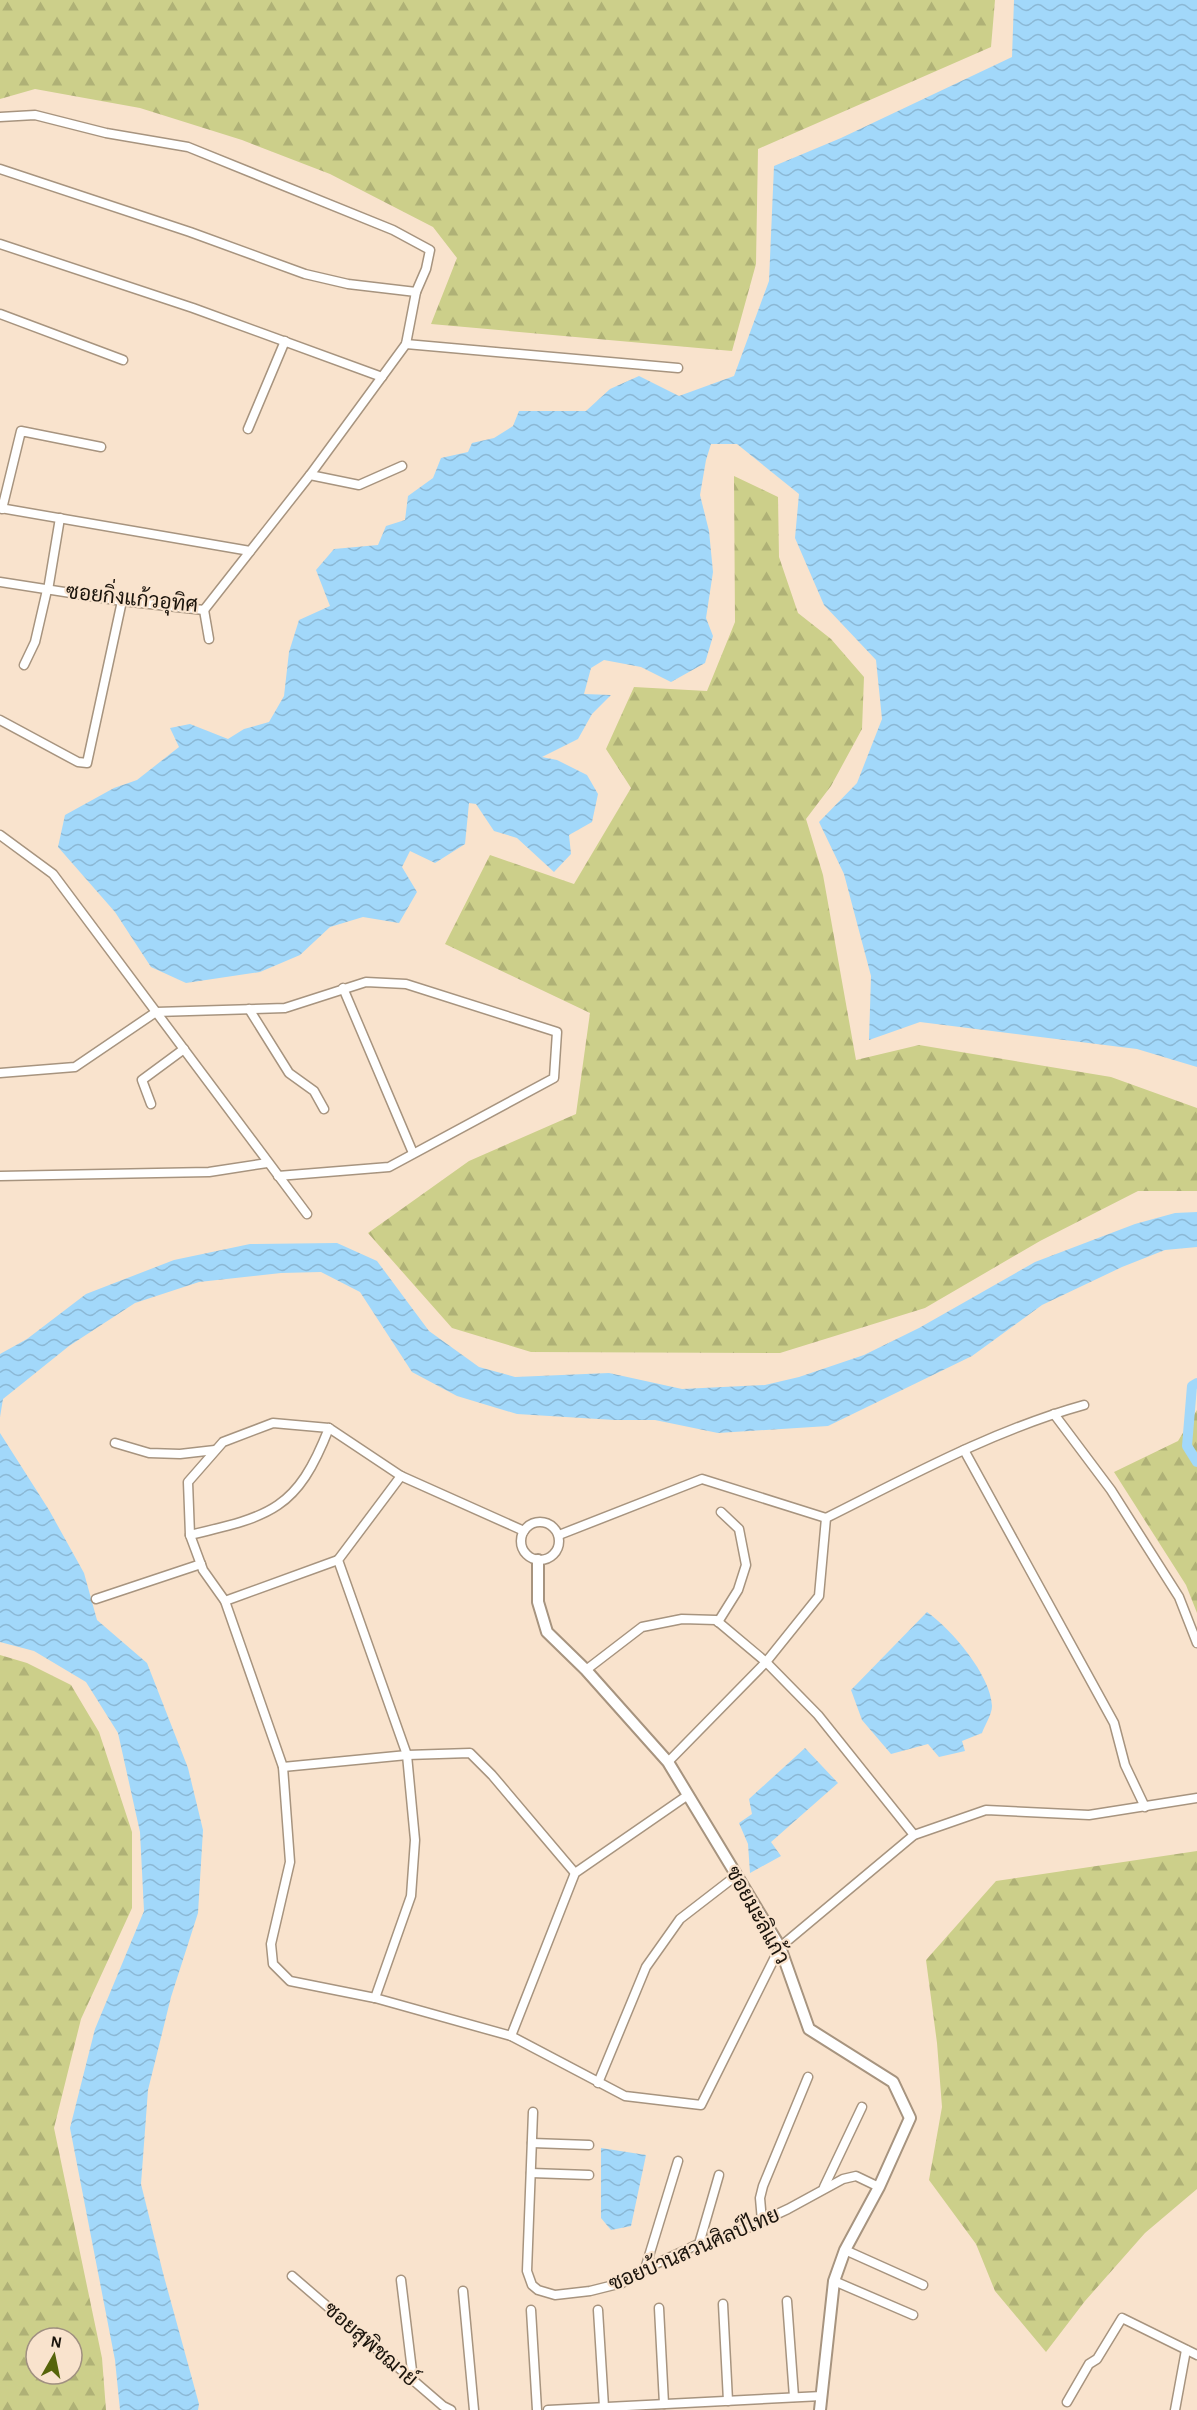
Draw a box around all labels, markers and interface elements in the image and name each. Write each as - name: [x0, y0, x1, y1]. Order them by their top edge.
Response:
- street label: ซอยกิ่งแก้วอุทิศ: [65, 572, 200, 619]
- street label: ซอยมะลิแก้ว: [722, 1862, 795, 1968]
- street label: ซอยบ้านสวนศิลป์ไทย: [604, 2199, 783, 2295]
- street label: ซอยสุพิชฌาย์: [318, 2295, 424, 2393]
- north arrow: [24, 2326, 84, 2386]
- text: N: [49, 2333, 63, 2351]

